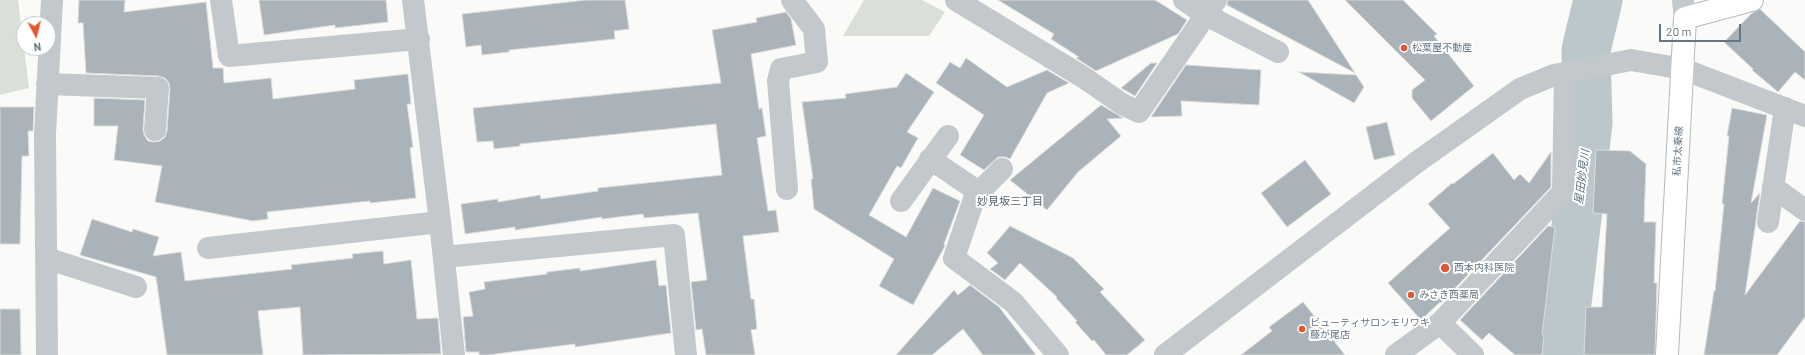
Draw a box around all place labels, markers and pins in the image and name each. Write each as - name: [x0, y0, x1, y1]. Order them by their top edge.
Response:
- place label: 松葉屋不動産: [1412, 42, 1472, 54]
- marker: 松葉屋不動産: [1399, 43, 1409, 53]
- marker: 西本内科医院: [1439, 262, 1451, 274]
- place label: 西本内科医院: [1454, 262, 1514, 274]
- place label: みさき西薬局: [1419, 289, 1479, 301]
- marker: みさき西薬局: [1406, 290, 1416, 300]
- place label: ビューティサロンモリワキ 藤が尾店: [1310, 317, 1430, 340]
- marker: ビューティサロンモリワキ 藤が尾店: [1297, 324, 1307, 334]

